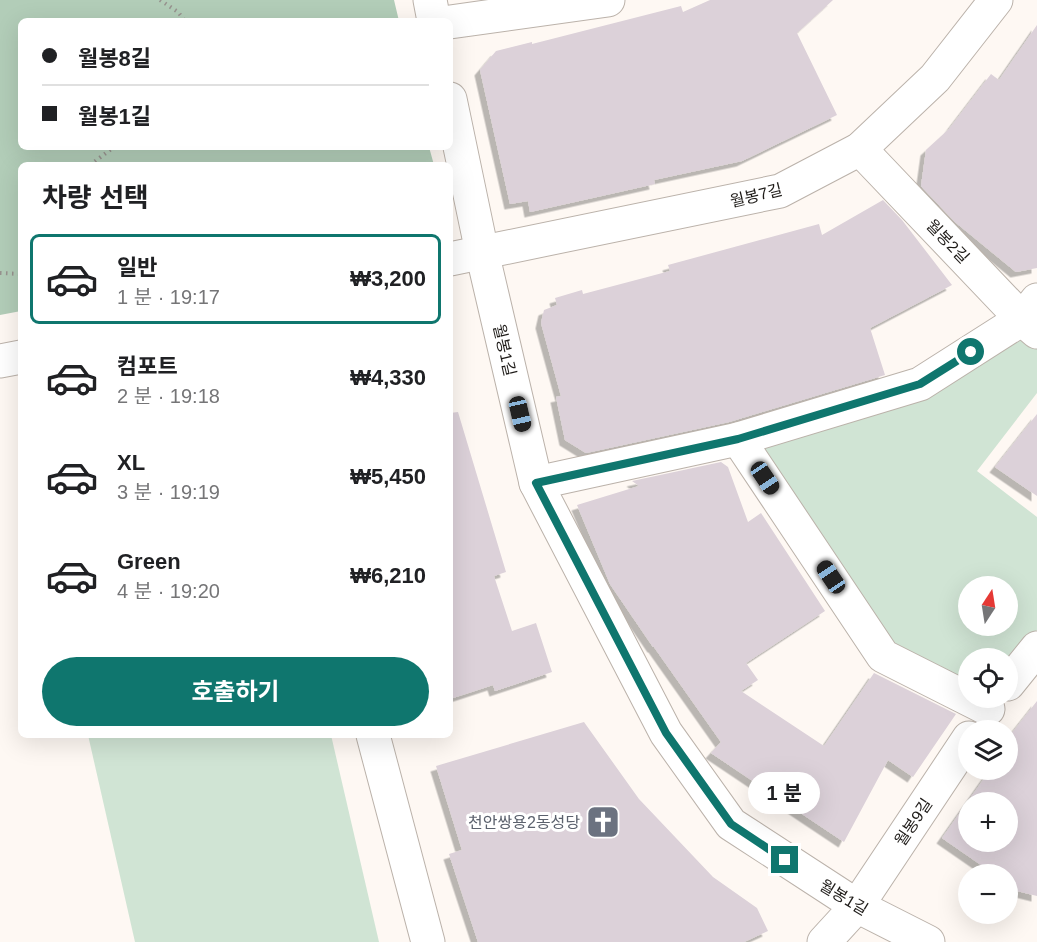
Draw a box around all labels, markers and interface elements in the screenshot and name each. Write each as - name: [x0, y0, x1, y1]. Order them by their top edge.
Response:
- text: 월봉8길: [78, 46, 151, 71]
- text: 월봉1길: [78, 104, 151, 129]
- street label: 월봉7길: [728, 181, 784, 210]
- text: 차량 선택: [42, 183, 149, 213]
- street label: 월봉2길: [923, 216, 972, 266]
- icon: car: [45, 252, 99, 306]
- text: 일반: [117, 255, 157, 280]
- text: ₩3,200: [350, 266, 426, 291]
- text: 1 분 · 19:17: [117, 286, 220, 308]
- street label: 월봉1길: [490, 322, 519, 378]
- route start: [957, 338, 984, 365]
- icon: car: [45, 351, 99, 405]
- text: 컴포트: [117, 354, 178, 379]
- text: ₩4,330: [350, 365, 426, 390]
- text: 2 분 · 19:18: [117, 385, 220, 407]
- car: [507, 394, 533, 434]
- icon: car: [45, 450, 99, 504]
- text: XL: [117, 450, 145, 475]
- car: [747, 458, 783, 498]
- text: ₩5,450: [350, 464, 426, 489]
- text: 3 분 · 19:19: [117, 481, 220, 503]
- icon: car: [45, 549, 99, 603]
- text: Green: [117, 549, 181, 574]
- car: [813, 557, 849, 597]
- text: ₩6,210: [350, 563, 426, 588]
- north arrow: [958, 576, 1018, 636]
- map controls: [958, 576, 1018, 924]
- text: 4 분 · 19:20: [117, 580, 220, 602]
- button: locate: [958, 648, 1018, 708]
- button: 호출하기: [42, 657, 429, 726]
- button: layers: [958, 720, 1018, 780]
- callout: 1 분: [749, 773, 821, 815]
- text: 1 분: [766, 782, 802, 804]
- button: +: [958, 792, 1018, 852]
- street label: 월봉9길: [892, 796, 935, 849]
- church icon: 천안쌍용2동성당: [585, 804, 621, 840]
- place label: 천안쌍용2동성당: [468, 814, 580, 831]
- route end: [771, 846, 798, 873]
- button: −: [958, 864, 1018, 924]
- street label: 월봉1길: [817, 876, 871, 918]

